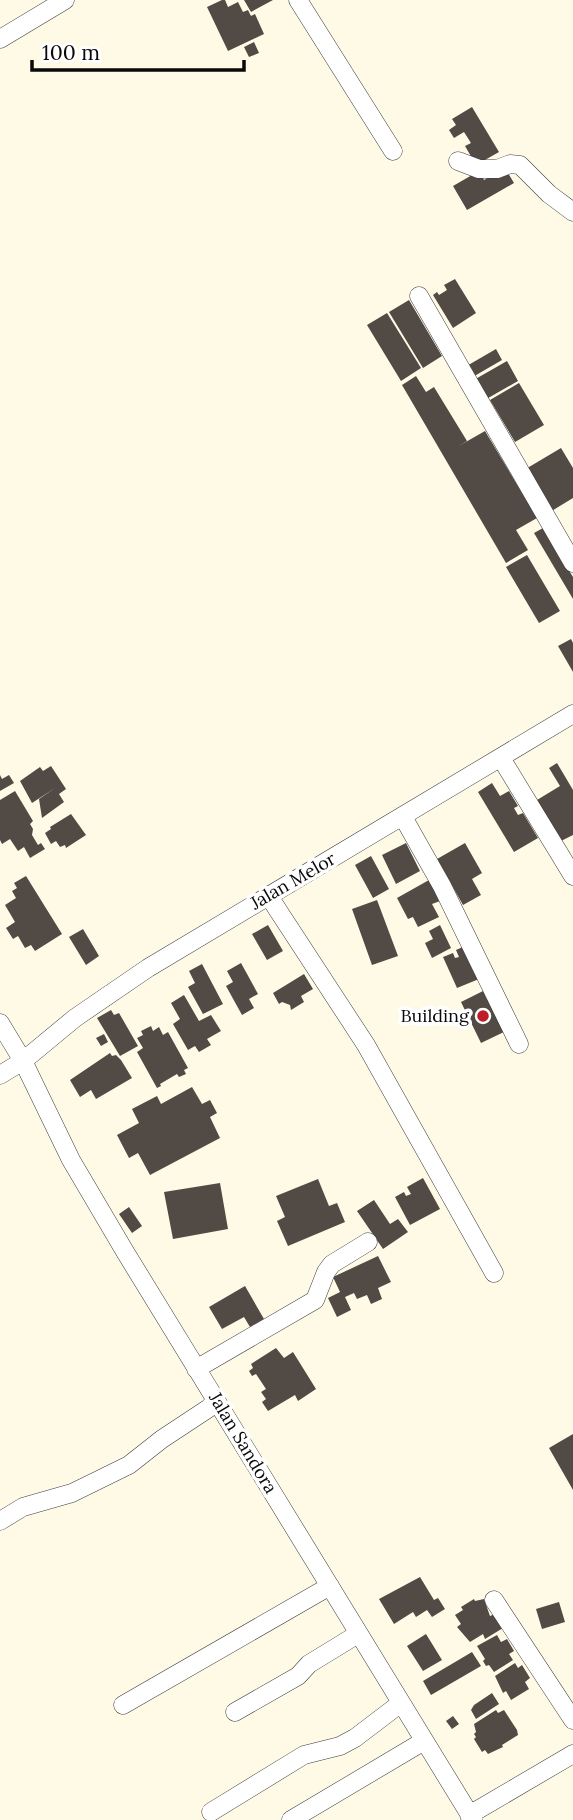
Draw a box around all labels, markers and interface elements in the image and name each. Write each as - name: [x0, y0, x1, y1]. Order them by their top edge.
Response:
- scale bar: [32, 28, 243, 72]
- text: 100 m: [42, 39, 100, 66]
- street label: Jalan Melor: [245, 847, 340, 915]
- place label: Building: [401, 1004, 470, 1027]
- marker: Building: [475, 1008, 491, 1024]
- street label: Jalan Sandora: [204, 1387, 283, 1498]

